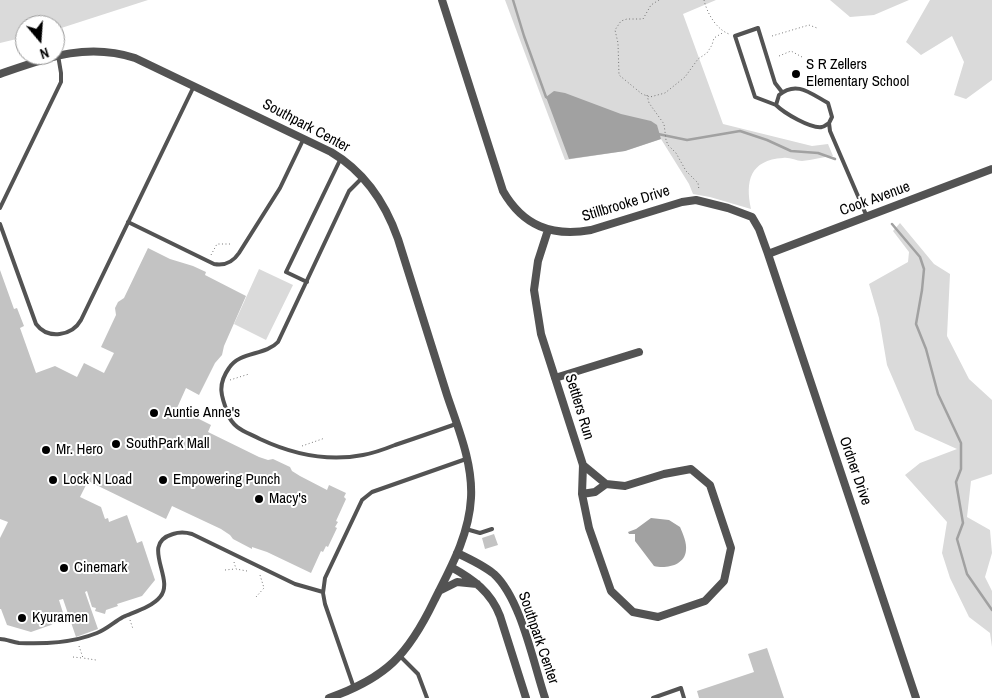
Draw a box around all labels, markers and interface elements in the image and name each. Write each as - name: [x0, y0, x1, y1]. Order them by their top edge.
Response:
- north arrow: [15, 15, 65, 65]
- text: N: [38, 43, 51, 63]
- place label: S R Zellers Elementary School: [806, 56, 909, 91]
- marker: S R Zellers Elementary School: [790, 68, 802, 80]
- street label: Southpark Center: [259, 95, 353, 157]
- street label: Cook Avenue: [837, 178, 913, 220]
- street label: Stillbrooke Drive: [580, 182, 672, 226]
- street label: Settlers Run: [560, 372, 598, 442]
- place label: Auntie Anne's: [164, 404, 240, 422]
- marker: Auntie Anne's: [148, 407, 160, 419]
- street label: Ordner Drive: [835, 434, 875, 508]
- place label: SouthPark Mall: [126, 435, 209, 453]
- marker: SouthPark Mall: [110, 438, 122, 450]
- place label: Mr. Hero: [56, 441, 103, 459]
- marker: Mr. Hero: [40, 444, 52, 456]
- place label: Lock N Load: [63, 471, 132, 489]
- place label: Empowering Punch: [173, 471, 280, 489]
- marker: Lock N Load: [47, 474, 59, 486]
- marker: Empowering Punch: [157, 474, 169, 486]
- place label: Macy's: [269, 490, 307, 508]
- marker: Macy's: [253, 493, 265, 505]
- place label: Cinemark: [74, 559, 127, 577]
- marker: Cinemark: [58, 562, 70, 574]
- street label: Southpark Center: [514, 589, 562, 687]
- place label: Kyuramen: [32, 609, 88, 627]
- marker: Kyuramen: [16, 612, 28, 624]

